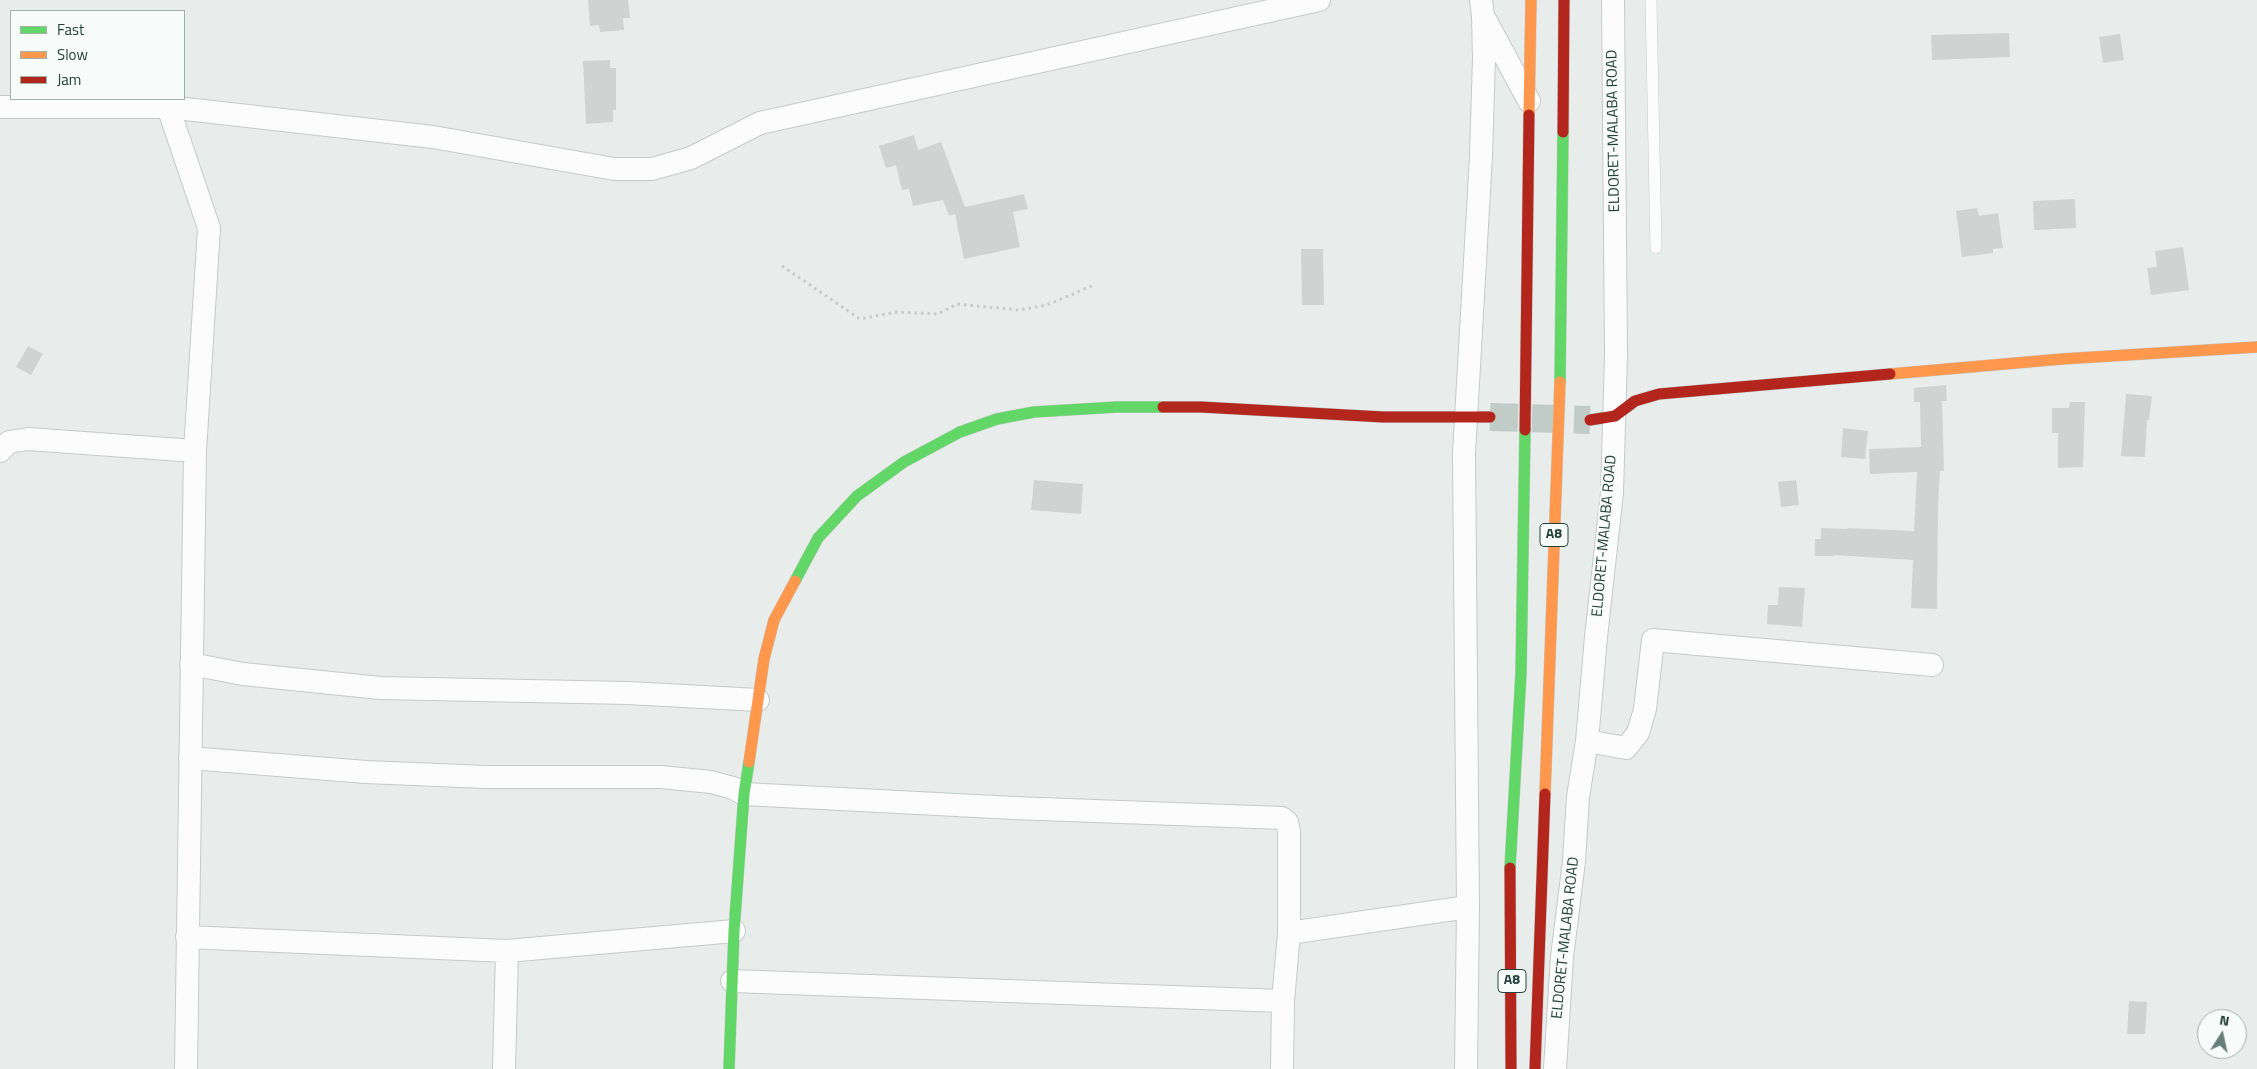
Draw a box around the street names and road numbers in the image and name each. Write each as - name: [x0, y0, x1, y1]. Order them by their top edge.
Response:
- street label: ELDORET-MALABA ROAD: [1604, 50, 1624, 212]
- street label: ELDORET-MALABA ROAD: [1589, 454, 1621, 618]
- road number: A8: [1540, 524, 1568, 546]
- street label: ELDORET-MALABA ROAD: [1549, 856, 1583, 1020]
- road number: A8: [1498, 969, 1526, 992]

